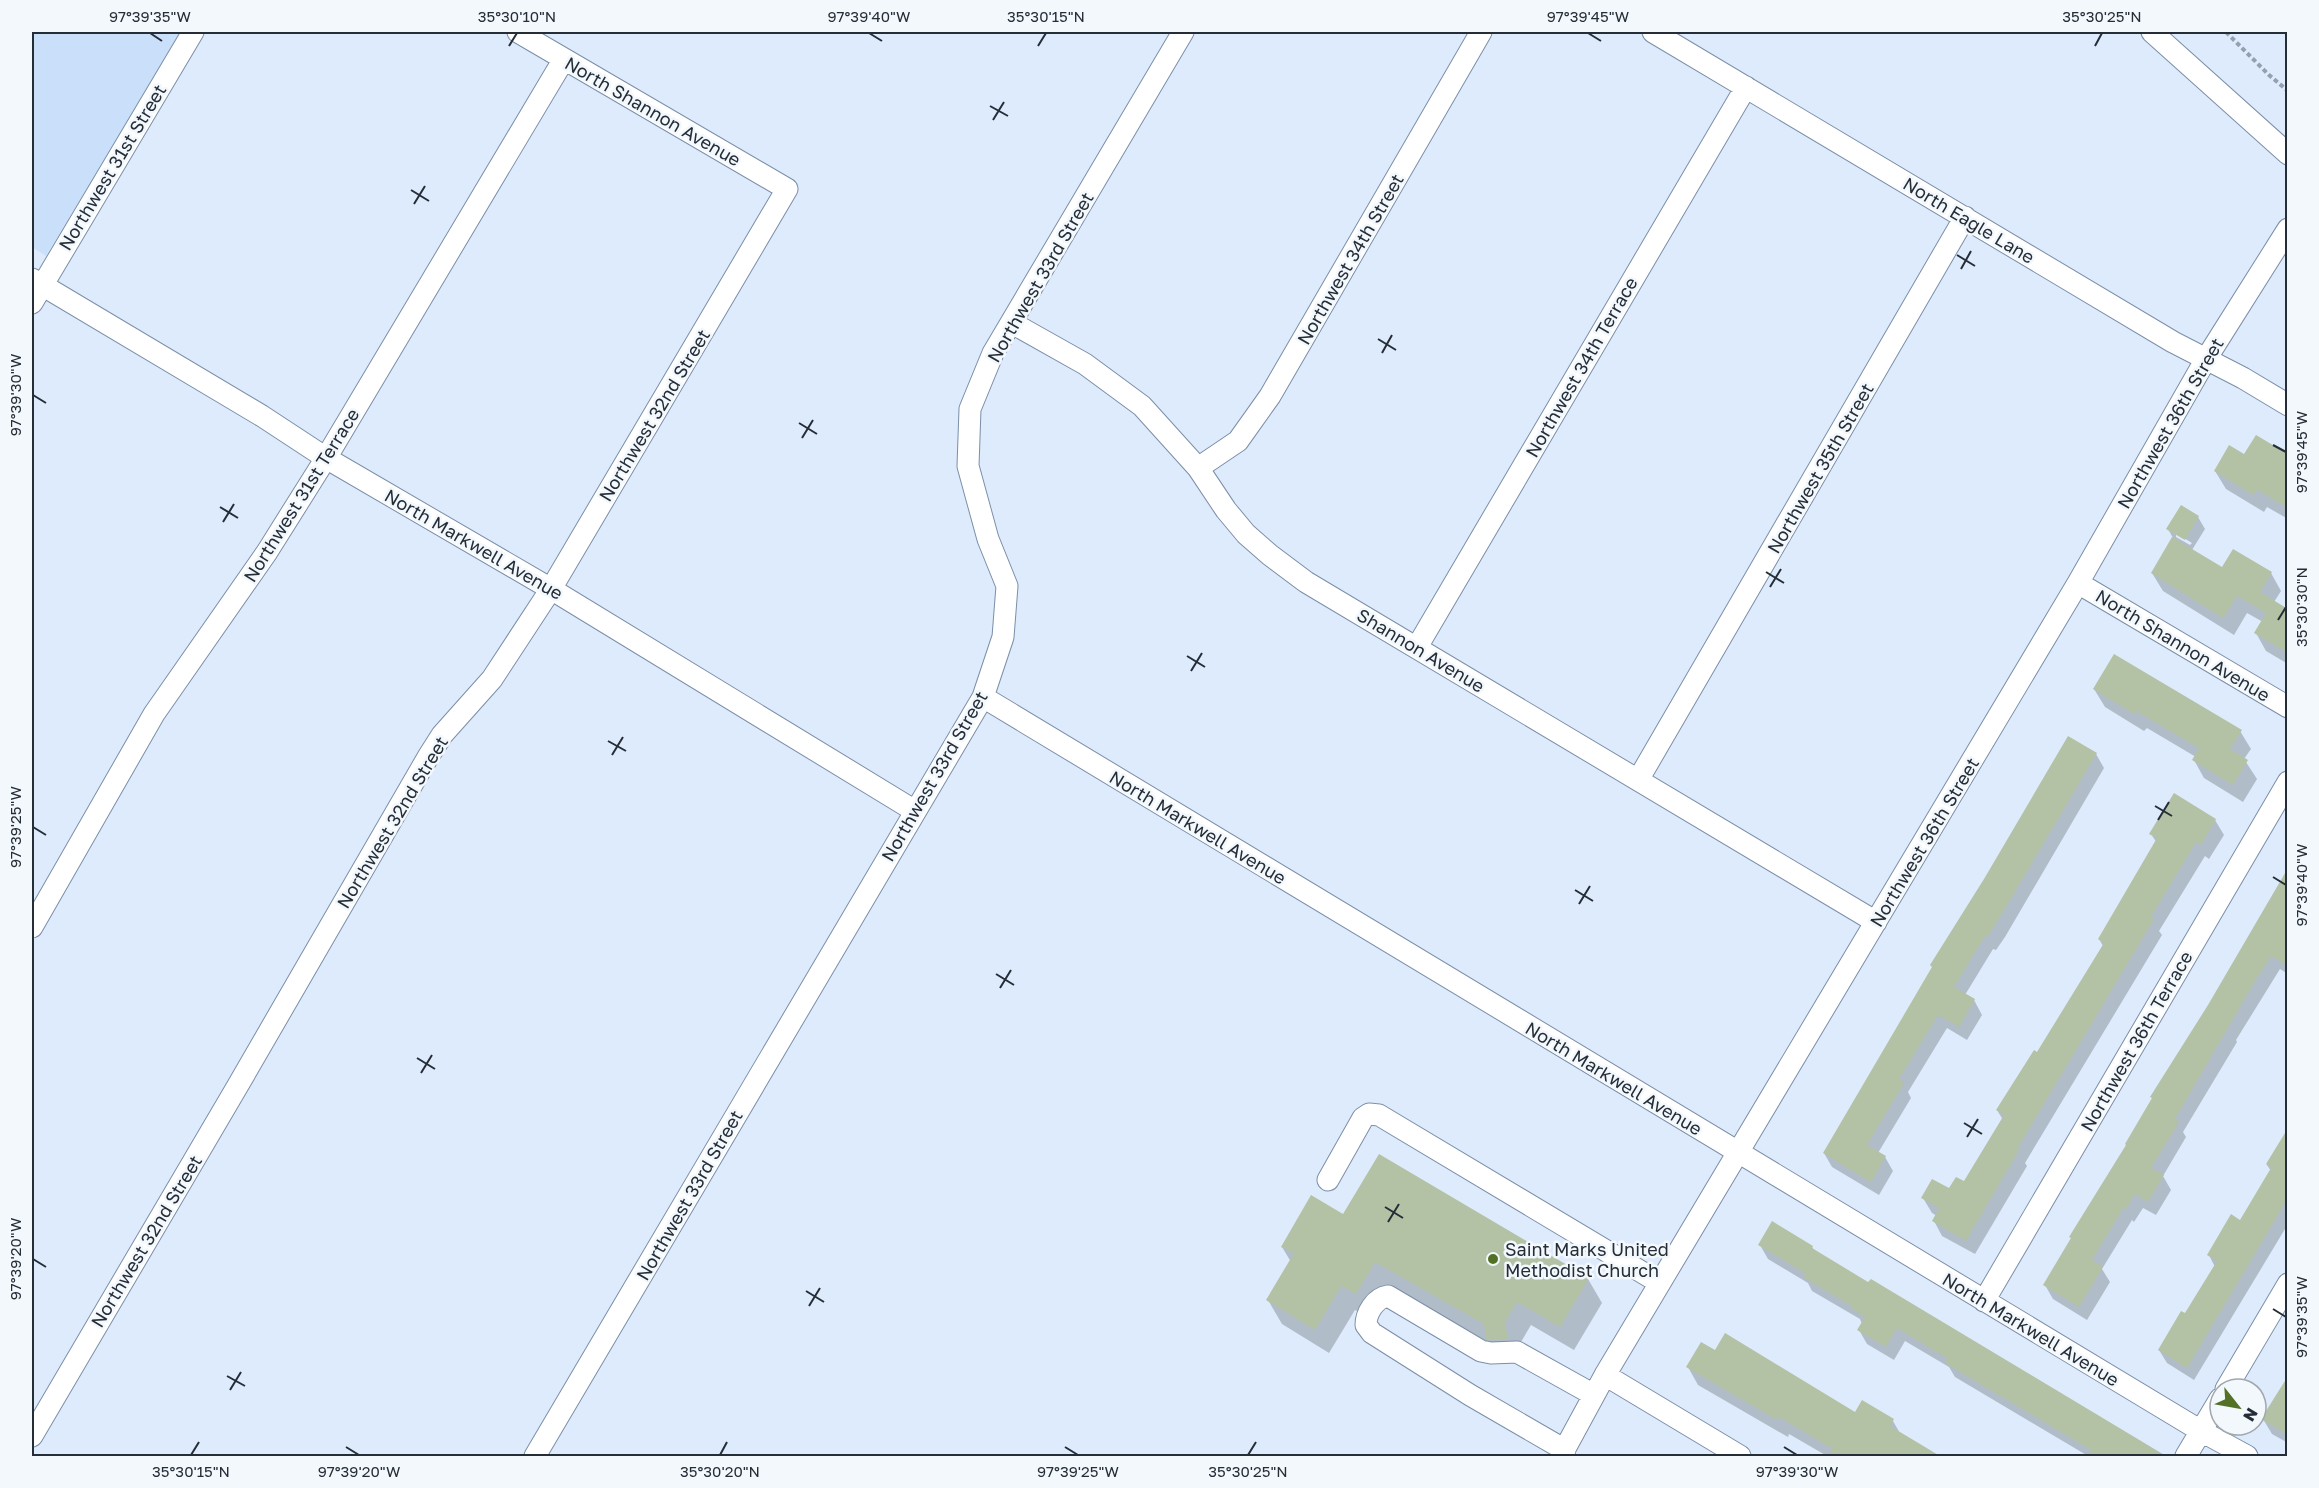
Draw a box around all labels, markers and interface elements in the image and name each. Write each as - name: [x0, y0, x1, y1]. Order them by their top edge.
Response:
- text: 97°39'35"W: [109, 7, 191, 25]
- text: 35°30'10"N: [478, 7, 556, 25]
- text: 97°39'40"W: [827, 7, 911, 25]
- text: 35°30'15"N: [1007, 7, 1085, 25]
- text: 97°39'45"W: [1547, 7, 1629, 25]
- text: 35°30'25"N: [2062, 7, 2142, 25]
- street label: North Shannon Avenue: [561, 52, 745, 170]
- street label: Northwest 31st Street: [54, 80, 170, 254]
- street label: Northwest 34th Street: [1292, 170, 1408, 348]
- street label: North Eagle Lane: [1899, 172, 2039, 268]
- street label: Northwest 33rd Street: [982, 188, 1098, 366]
- street label: Northwest 34th Terrace: [1520, 273, 1642, 461]
- street label: Northwest 32nd Street: [594, 325, 714, 505]
- street label: Northwest 36th Street: [2112, 334, 2228, 512]
- text: 97°39'30"W: [6, 354, 24, 436]
- street label: Northwest 35th Street: [1762, 379, 1878, 557]
- street label: Northwest 31st Terrace: [238, 404, 364, 586]
- text: 97°39'45"W: [2292, 411, 2310, 493]
- street label: North Markwell Avenue: [381, 484, 567, 604]
- text: 35°30'30"N: [2292, 567, 2310, 647]
- street label: North Shannon Avenue: [2092, 584, 2274, 706]
- street label: Shannon Avenue: [1353, 603, 1489, 697]
- street label: Northwest 33rd Street: [876, 687, 992, 865]
- street label: Northwest 32nd Street: [332, 732, 452, 912]
- street label: Northwest 36th Street: [1865, 753, 1983, 931]
- street label: North Markwell Avenue: [1106, 766, 1290, 888]
- text: 97°39'25"W: [6, 786, 24, 868]
- text: 97°39'40"W: [2292, 843, 2310, 927]
- street label: Northwest 36th Terrace: [2075, 947, 2197, 1135]
- street label: North Markwell Avenue: [1522, 1017, 1706, 1139]
- street label: Northwest 33rd Street: [631, 1106, 747, 1284]
- street label: Northwest 32nd Street: [86, 1151, 206, 1331]
- text: 97°39'20"W: [6, 1218, 24, 1300]
- place label: Saint Marks United Methodist Church: [1505, 1238, 1669, 1281]
- marker: Saint Marks United Methodist Church: [1486, 1252, 1500, 1266]
- street label: North Markwell Avenue: [1939, 1268, 2123, 1390]
- text: 97°39'35"W: [2292, 1276, 2310, 1358]
- north arrow: [2208, 1377, 2268, 1437]
- text: N: [2239, 1404, 2263, 1425]
- text: 35°30'15"N: [152, 1462, 230, 1480]
- text: 97°39'20"W: [318, 1462, 400, 1480]
- text: 35°30'20"N: [680, 1462, 760, 1480]
- text: 97°39'25"W: [1037, 1462, 1119, 1480]
- text: 35°30'25"N: [1208, 1462, 1288, 1480]
- text: 97°39'30"W: [1756, 1462, 1838, 1480]

